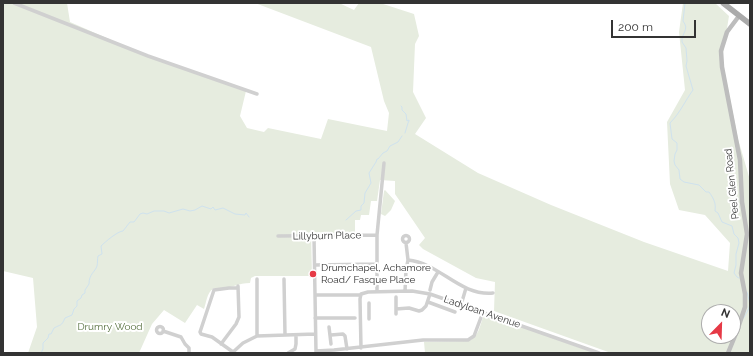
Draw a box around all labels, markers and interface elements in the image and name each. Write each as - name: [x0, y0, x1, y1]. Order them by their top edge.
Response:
- scale bar: [613, 12, 698, 38]
- text: 200 m: [618, 20, 653, 34]
- street label: Peel Glen Road: [722, 148, 742, 220]
- street label: Lillyburn Place: [293, 229, 361, 243]
- place label: Drumchapel, Achamore Road/ Fasque Place: [321, 262, 431, 286]
- marker: Drumchapel, Achamore Road/ Fasque Place: [308, 269, 318, 279]
- street label: Ladyloan Avenue: [442, 293, 522, 331]
- north arrow: [701, 304, 741, 344]
- text: N: [719, 306, 732, 321]
- park label: Drumry Wood: [77, 321, 143, 333]

